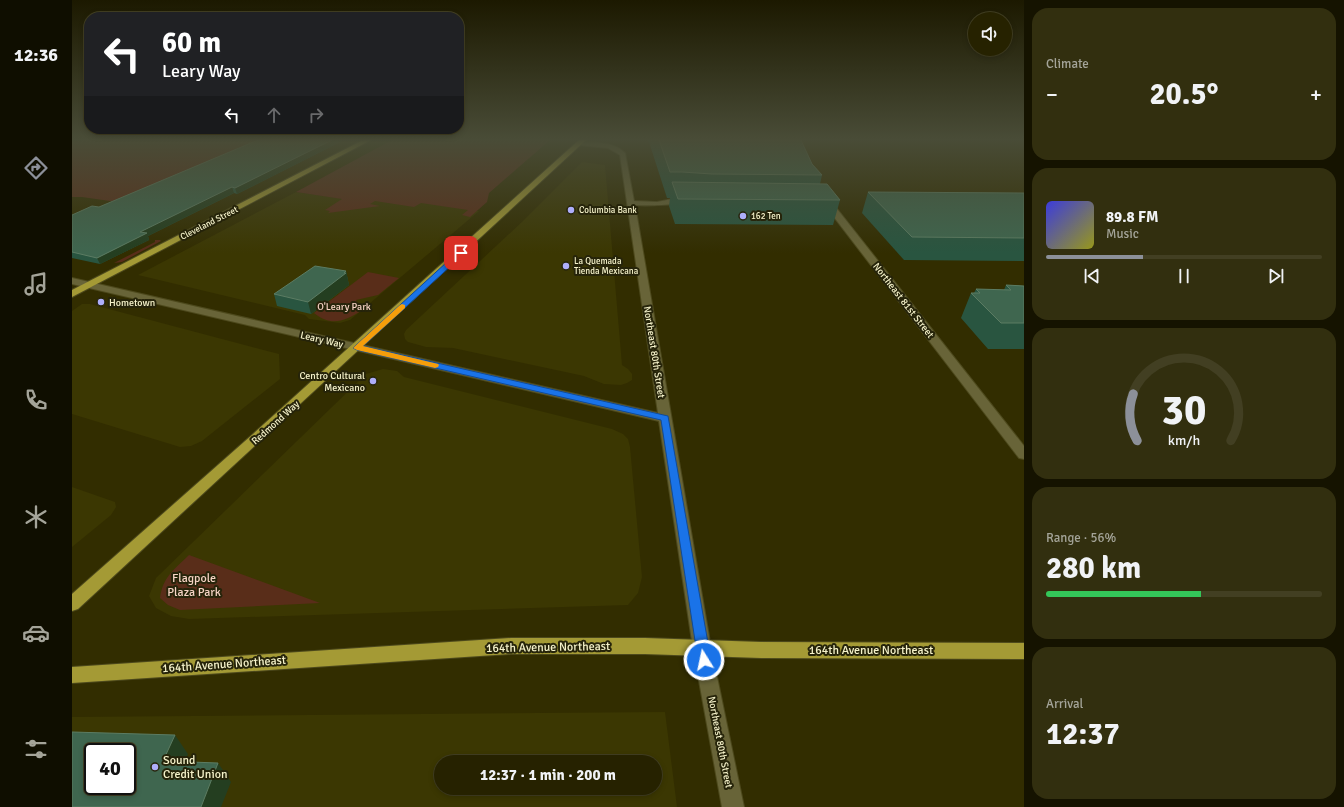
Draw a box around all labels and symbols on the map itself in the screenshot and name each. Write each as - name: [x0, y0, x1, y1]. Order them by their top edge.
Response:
- street label: Cleveland Street: [179, 204, 240, 243]
- marker: Columbia Bank: [566, 205, 576, 215]
- place label: Columbia Bank: [579, 205, 637, 216]
- marker: 162 Ten: [738, 211, 748, 221]
- place label: 162 Ten: [751, 211, 781, 222]
- pin: [444, 236, 478, 270]
- place label: La Quemada Tienda Mexicana: [574, 256, 639, 277]
- marker: La Quemada Tienda Mexicana: [561, 261, 571, 271]
- street label: Northeast 81st Street: [870, 261, 937, 341]
- marker: Hometown: [96, 297, 106, 307]
- place label: Hometown: [109, 297, 155, 309]
- park label: O'Leary Park: [317, 301, 371, 313]
- street label: Northeast 80th Street: [641, 305, 667, 400]
- street label: Leary Way: [299, 329, 345, 351]
- place label: Centro Cultural Mexicano: [299, 370, 365, 394]
- marker: Centro Cultural Mexicano: [368, 376, 378, 386]
- street label: Redmond Way: [249, 398, 302, 447]
- park label: Flagpole Plaza Park: [167, 571, 221, 600]
- street label: 164th Avenue Northeast: [486, 639, 610, 656]
- position arrow: [683, 639, 725, 681]
- street label: 164th Avenue Northeast: [809, 643, 933, 658]
- street label: 164th Avenue Northeast: [161, 653, 287, 676]
- street label: Northeast 80th Street: [705, 695, 735, 789]
- speed limit sign: 40: [84, 743, 136, 795]
- place label: Sound Credit Union: [163, 753, 227, 782]
- marker: Sound Credit Union: [150, 762, 160, 772]

